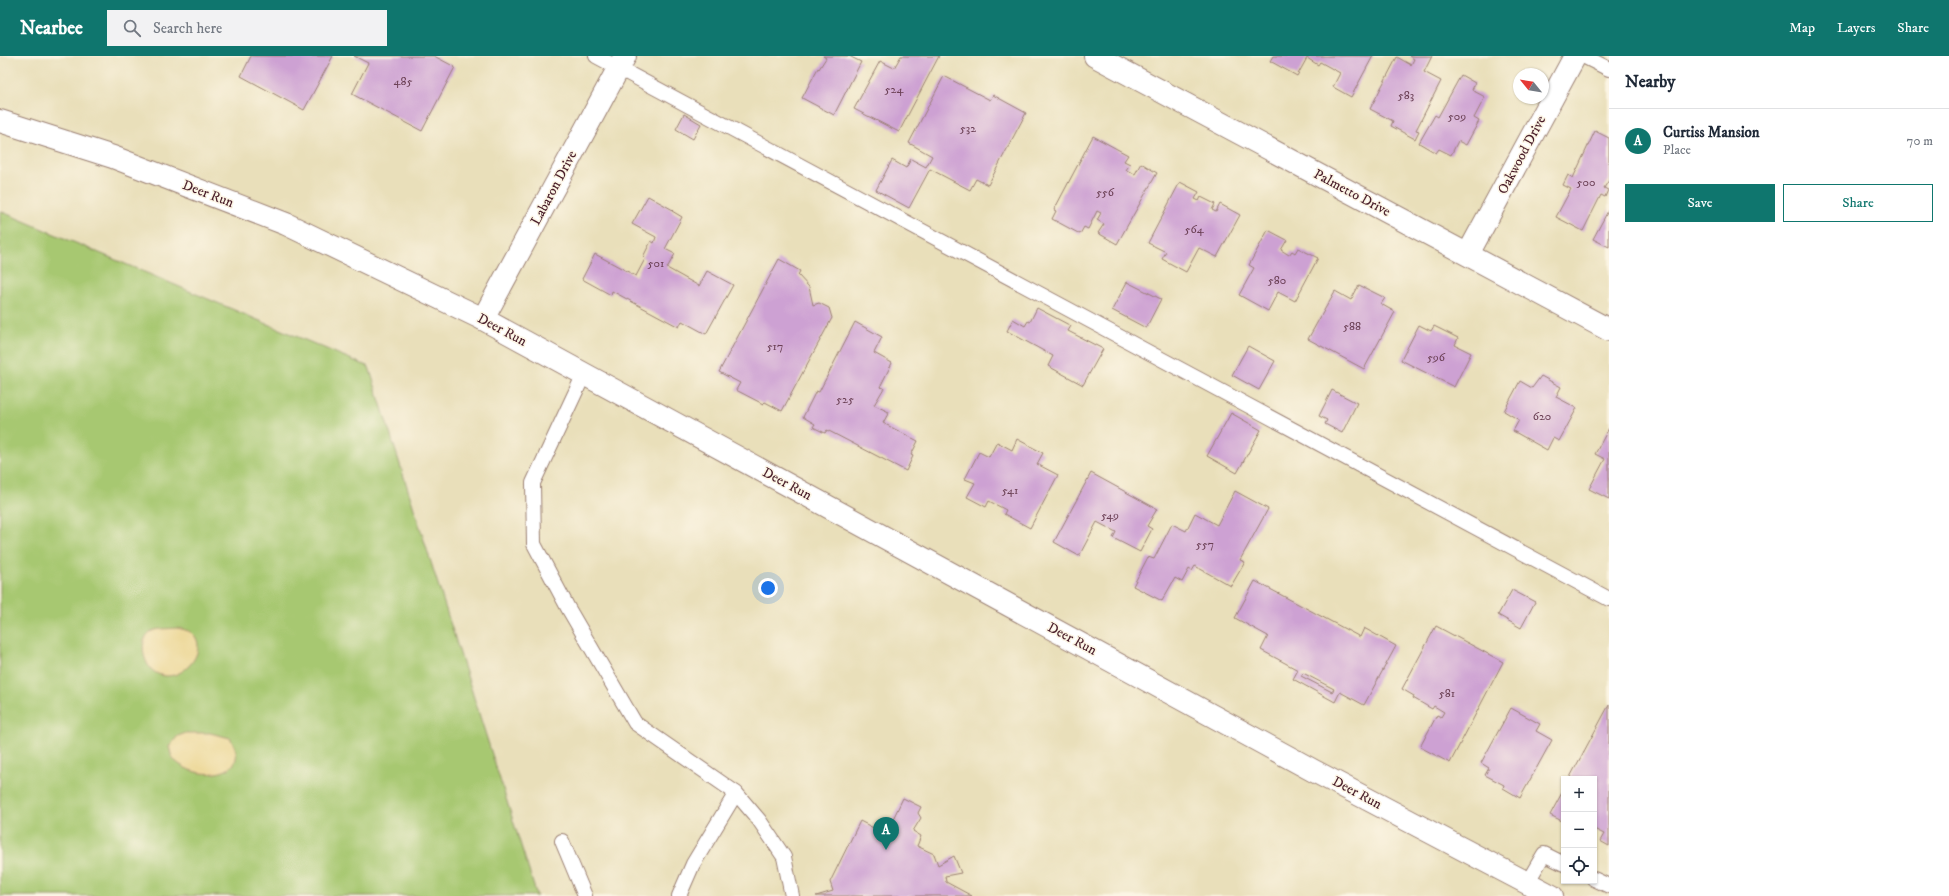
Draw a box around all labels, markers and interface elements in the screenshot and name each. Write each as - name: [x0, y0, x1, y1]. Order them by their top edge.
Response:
- search box: [107, 10, 387, 46]
- text: Nearbee: [20, 17, 83, 40]
- icon: search: [121, 17, 143, 39]
- text: Search here: [153, 19, 222, 38]
- text: Map: [1789, 19, 1815, 37]
- text: Layers: [1837, 19, 1875, 37]
- text: Share: [1897, 19, 1929, 37]
- north arrow: [1513, 68, 1549, 104]
- text: Nearby: [1625, 71, 1675, 93]
- house number: 485: [394, 74, 412, 89]
- house number: 524: [885, 82, 904, 97]
- house number: 583: [1398, 88, 1414, 103]
- house number: 509: [1448, 109, 1466, 124]
- street label: Oakwood Drive: [1494, 112, 1550, 197]
- house number: 532: [960, 121, 976, 136]
- text: Curtiss Mansion: [1663, 123, 1760, 142]
- text: A: [1634, 133, 1642, 149]
- text: 70 m: [1907, 133, 1933, 149]
- text: Place: [1663, 142, 1691, 158]
- street label: Labaron Drive: [527, 147, 581, 228]
- street label: Palmetto Drive: [1310, 165, 1394, 221]
- house number: 500: [1577, 175, 1595, 190]
- street label: Deer Run: [180, 176, 237, 212]
- button: Save: [1625, 184, 1775, 222]
- button: Share: [1783, 184, 1933, 222]
- house number: 556: [1096, 185, 1115, 200]
- house number: 564: [1184, 222, 1205, 237]
- house number: 501: [648, 256, 664, 271]
- house number: 580: [1268, 273, 1286, 288]
- street label: Deer Run: [474, 309, 531, 351]
- house number: 588: [1343, 319, 1361, 334]
- house number: 517: [767, 339, 783, 354]
- house number: 596: [1427, 350, 1446, 365]
- house number: 525: [836, 392, 854, 407]
- house number: 620: [1533, 409, 1551, 424]
- street label: Deer Run: [759, 463, 816, 505]
- house number: 541: [1002, 483, 1018, 498]
- house number: 549: [1101, 508, 1119, 523]
- house number: 557: [1196, 537, 1214, 552]
- your location: [758, 578, 778, 598]
- street label: Deer Run: [1044, 618, 1101, 660]
- house number: 581: [1439, 686, 1455, 701]
- street label: Deer Run: [1329, 772, 1386, 814]
- map controls: [1561, 776, 1597, 884]
- button: +: [1561, 776, 1597, 812]
- button: −: [1561, 812, 1597, 848]
- pin: A: [873, 817, 899, 850]
- button: locate: [1561, 848, 1597, 884]

